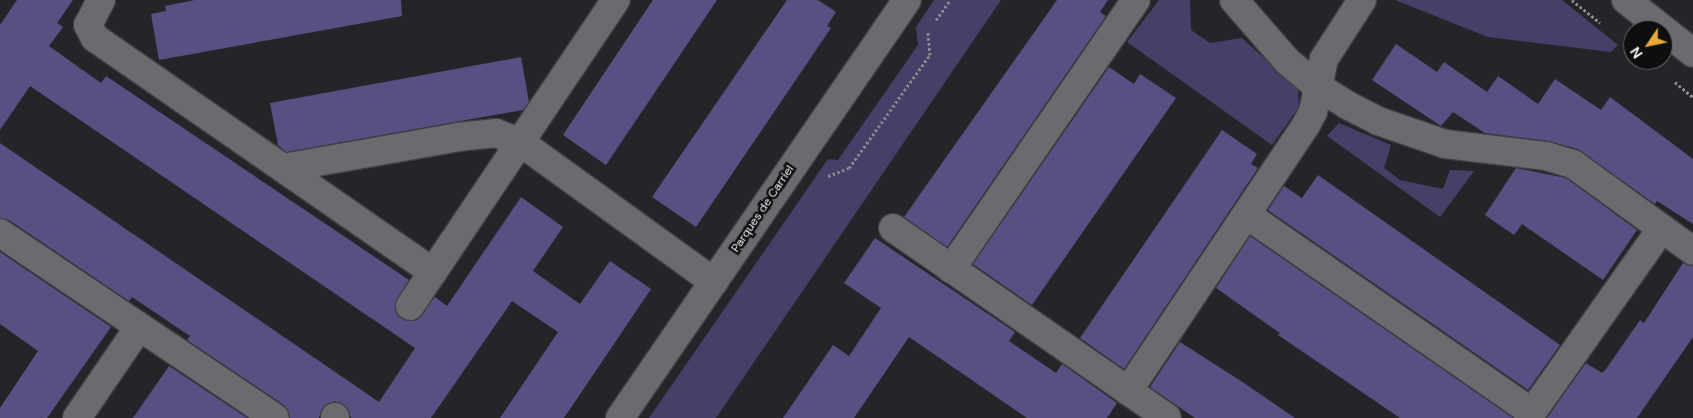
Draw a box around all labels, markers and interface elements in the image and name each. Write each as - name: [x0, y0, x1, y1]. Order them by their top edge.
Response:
- north arrow: [1623, 20, 1673, 70]
- text: N: [1626, 44, 1647, 62]
- street label: Parques de Carriel: [729, 163, 797, 255]

